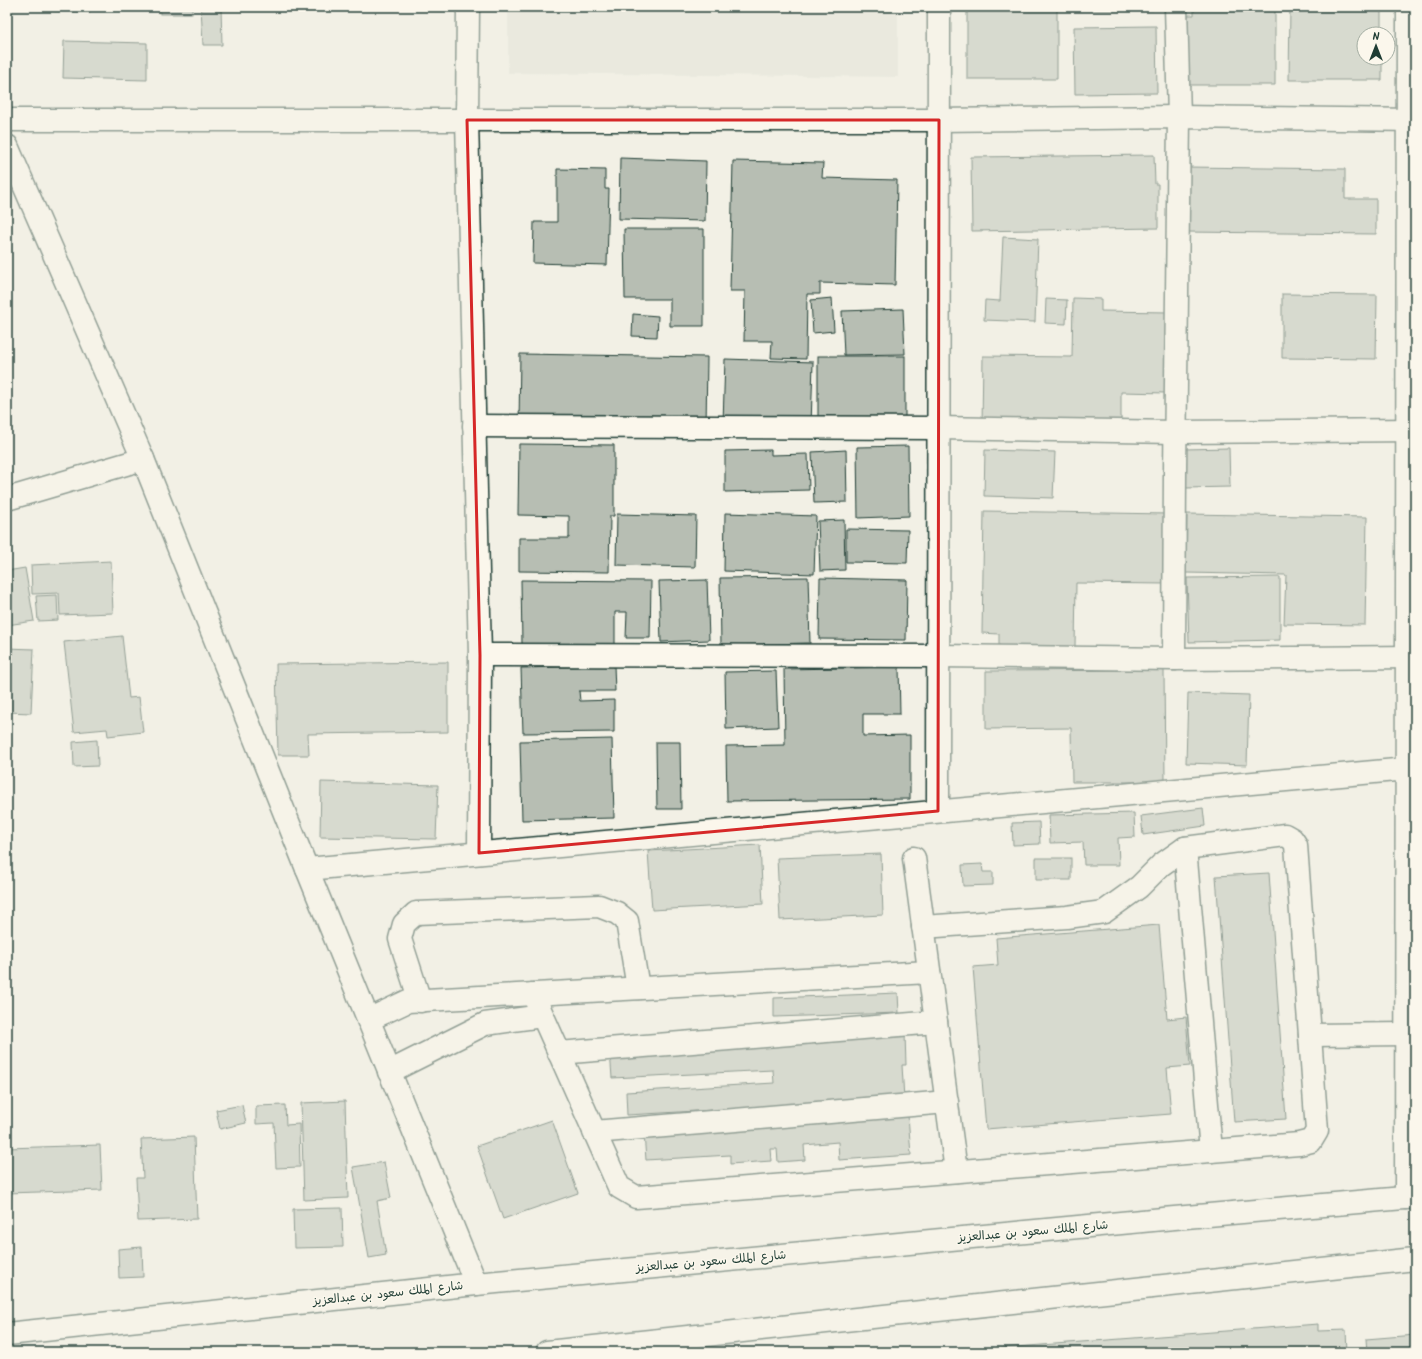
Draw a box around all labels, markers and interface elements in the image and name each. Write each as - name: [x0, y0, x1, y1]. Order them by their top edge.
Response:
- north arrow: [1356, 26, 1396, 66]
- text: N: [1373, 28, 1380, 46]
- street label: شارع الملك سعود بن عبدالعزيز: [956, 1215, 1109, 1248]
- street label: شارع الملك سعود بن عبدالعزيز: [634, 1245, 787, 1278]
- street label: شارع الملك سعود بن عبدالعزيز: [311, 1276, 464, 1311]

